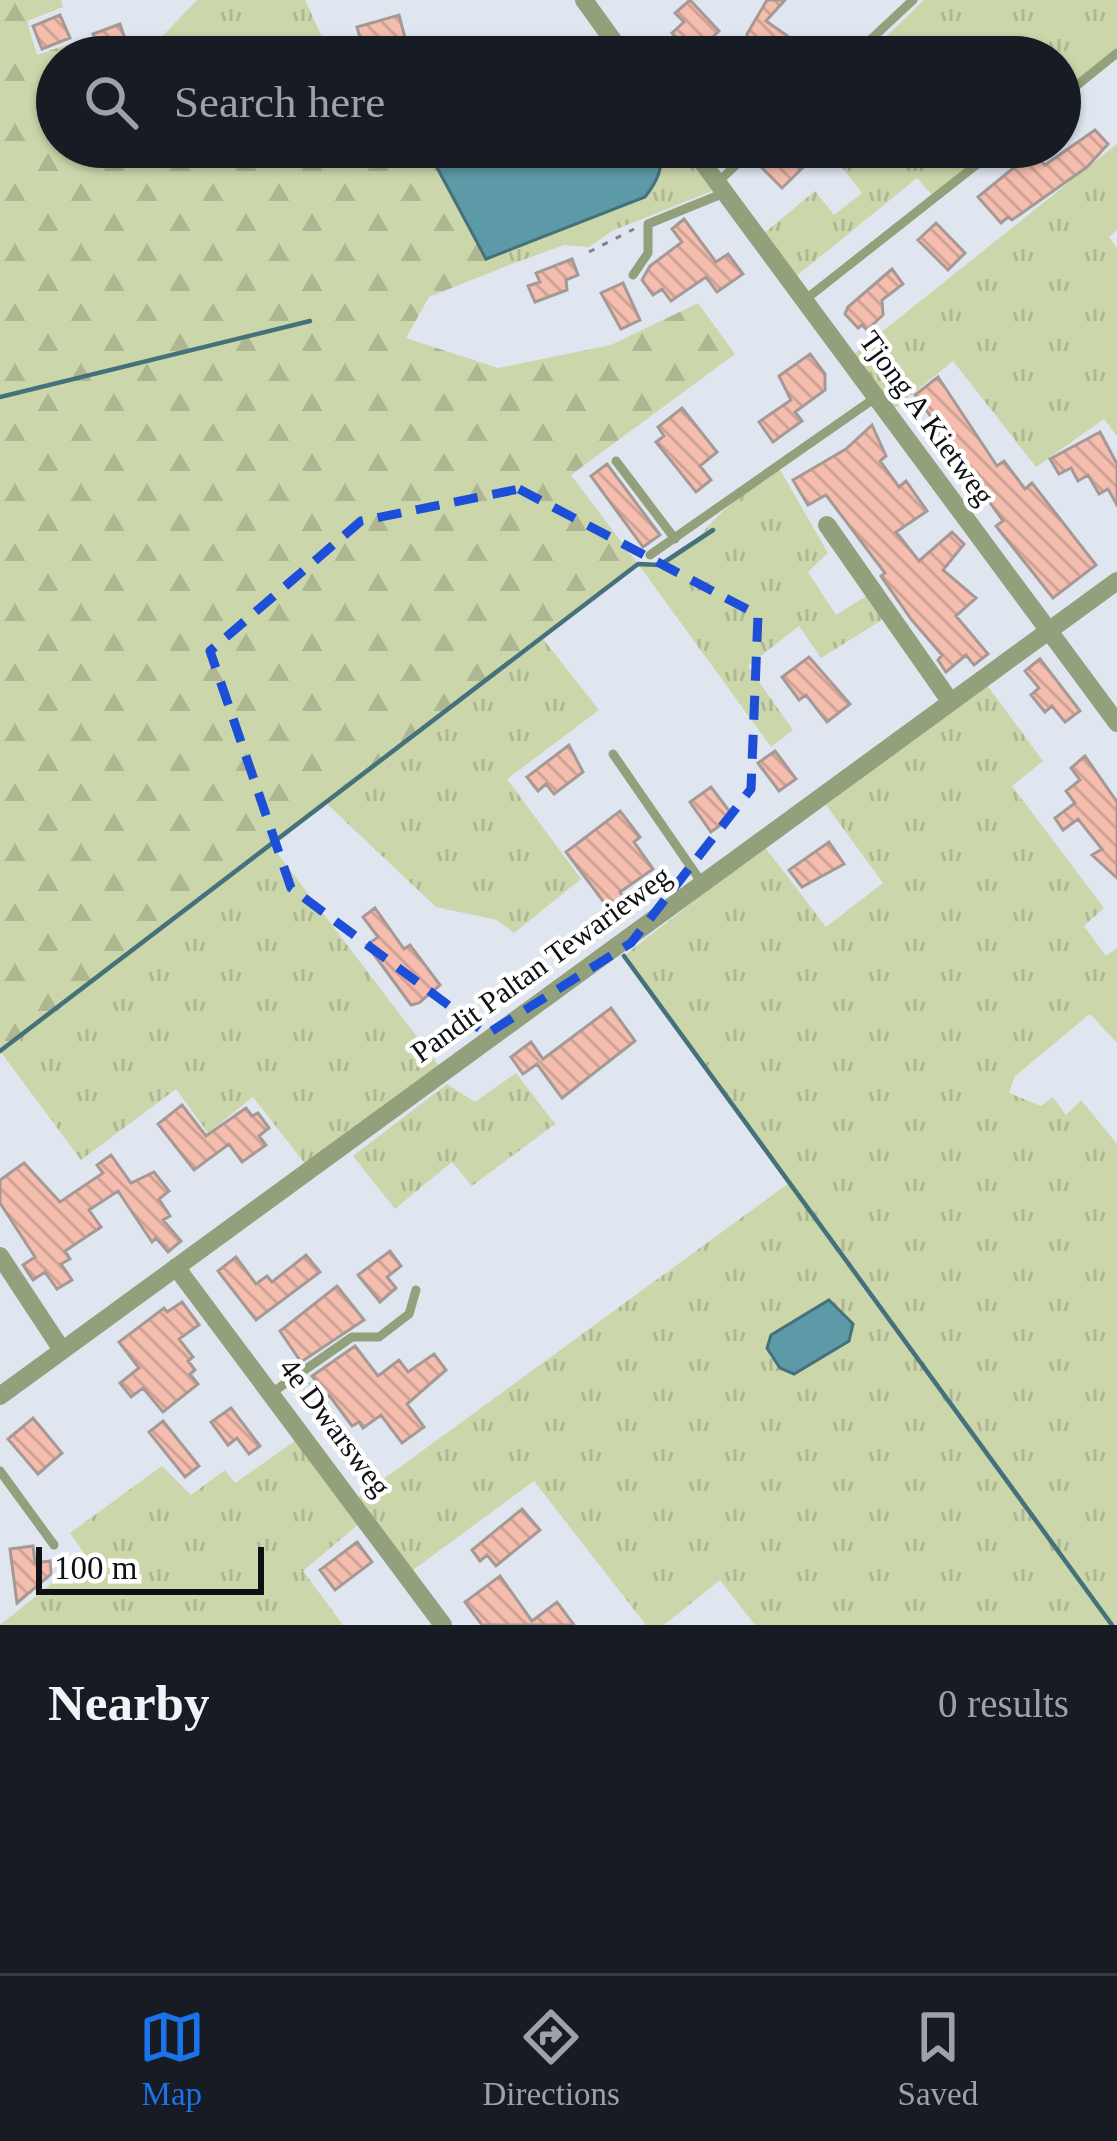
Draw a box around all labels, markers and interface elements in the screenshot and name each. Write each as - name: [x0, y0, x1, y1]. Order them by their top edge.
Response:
- search box: [36, 36, 1081, 168]
- icon: search: [78, 69, 144, 135]
- text: Search here: [174, 77, 385, 127]
- street label: Tjong A Kietweg: [853, 324, 1001, 511]
- street label: Pandit Paltan Tewarieweg: [405, 858, 677, 1069]
- street label: 4e Dwarsweg: [273, 1351, 398, 1502]
- scale bar: [36, 1541, 264, 1594]
- text: 100 m: [54, 1550, 137, 1586]
- text: Nearby: [48, 1675, 209, 1731]
- text: 0 results: [938, 1682, 1069, 1725]
- tab: Map: [139, 2004, 205, 2113]
- tab: Directions: [482, 2004, 620, 2113]
- tab: Saved: [898, 2004, 978, 2113]

